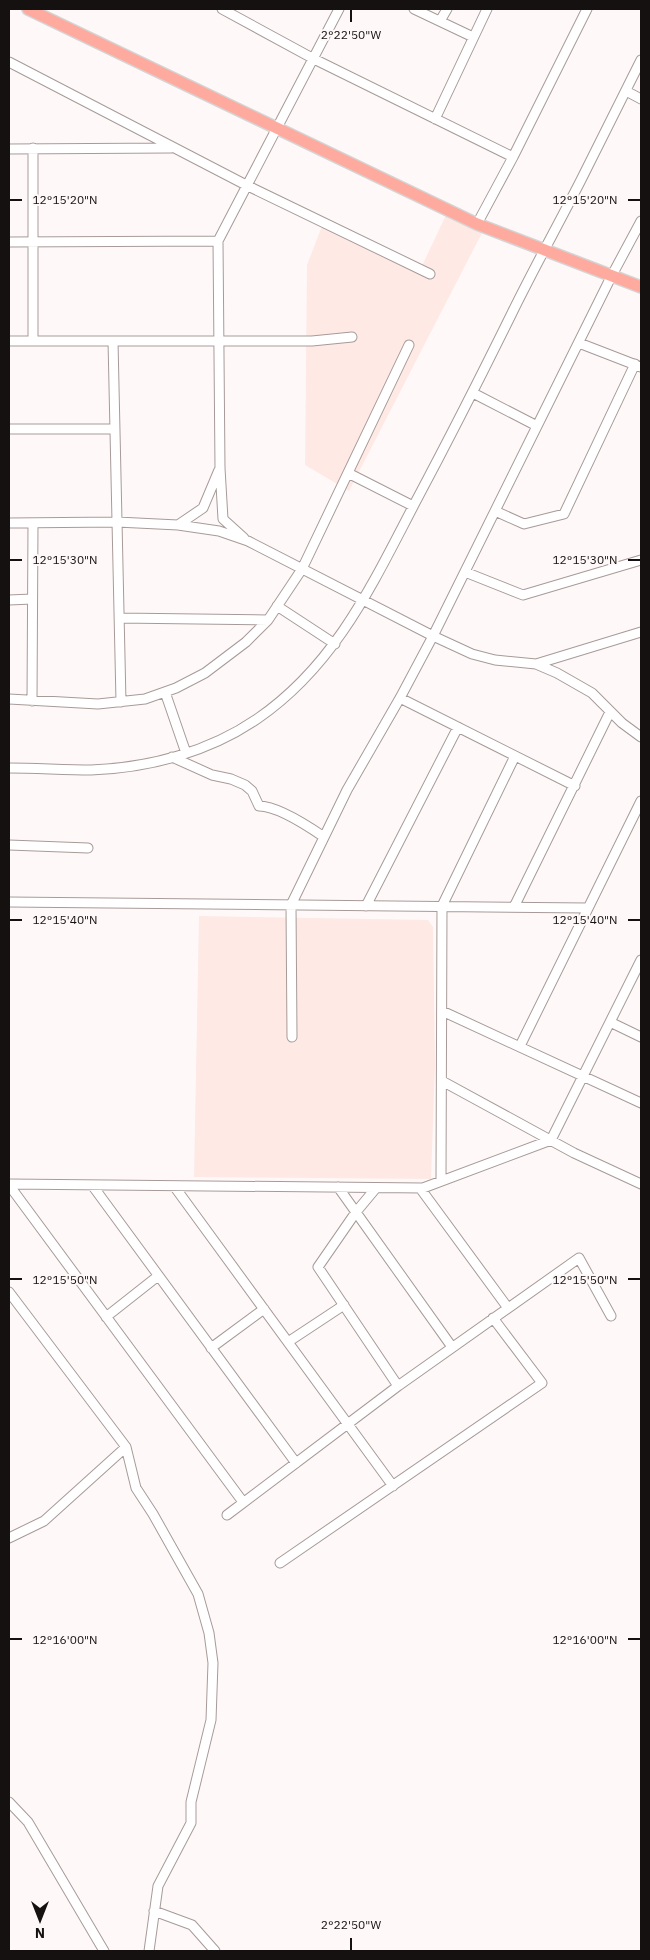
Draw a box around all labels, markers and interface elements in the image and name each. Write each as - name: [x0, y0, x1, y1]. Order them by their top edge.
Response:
- text: 2°22'50"W: [321, 27, 382, 42]
- text: 12°15'20"N: [32, 192, 98, 207]
- text: 12°15'20"N: [552, 192, 618, 207]
- text: 12°15'30"N: [32, 552, 98, 567]
- text: 12°15'30"N: [552, 552, 618, 567]
- text: 12°15'40"N: [32, 912, 98, 927]
- text: 12°15'40"N: [552, 912, 618, 927]
- text: 12°15'50"N: [32, 1272, 98, 1287]
- text: 12°15'50"N: [552, 1272, 618, 1287]
- text: 12°16'00"N: [32, 1632, 98, 1647]
- text: 12°16'00"N: [552, 1632, 618, 1647]
- north arrow: [15, 1895, 65, 1945]
- text: 2°22'50"W: [321, 1917, 382, 1932]
- text: N: [35, 1924, 45, 1942]

